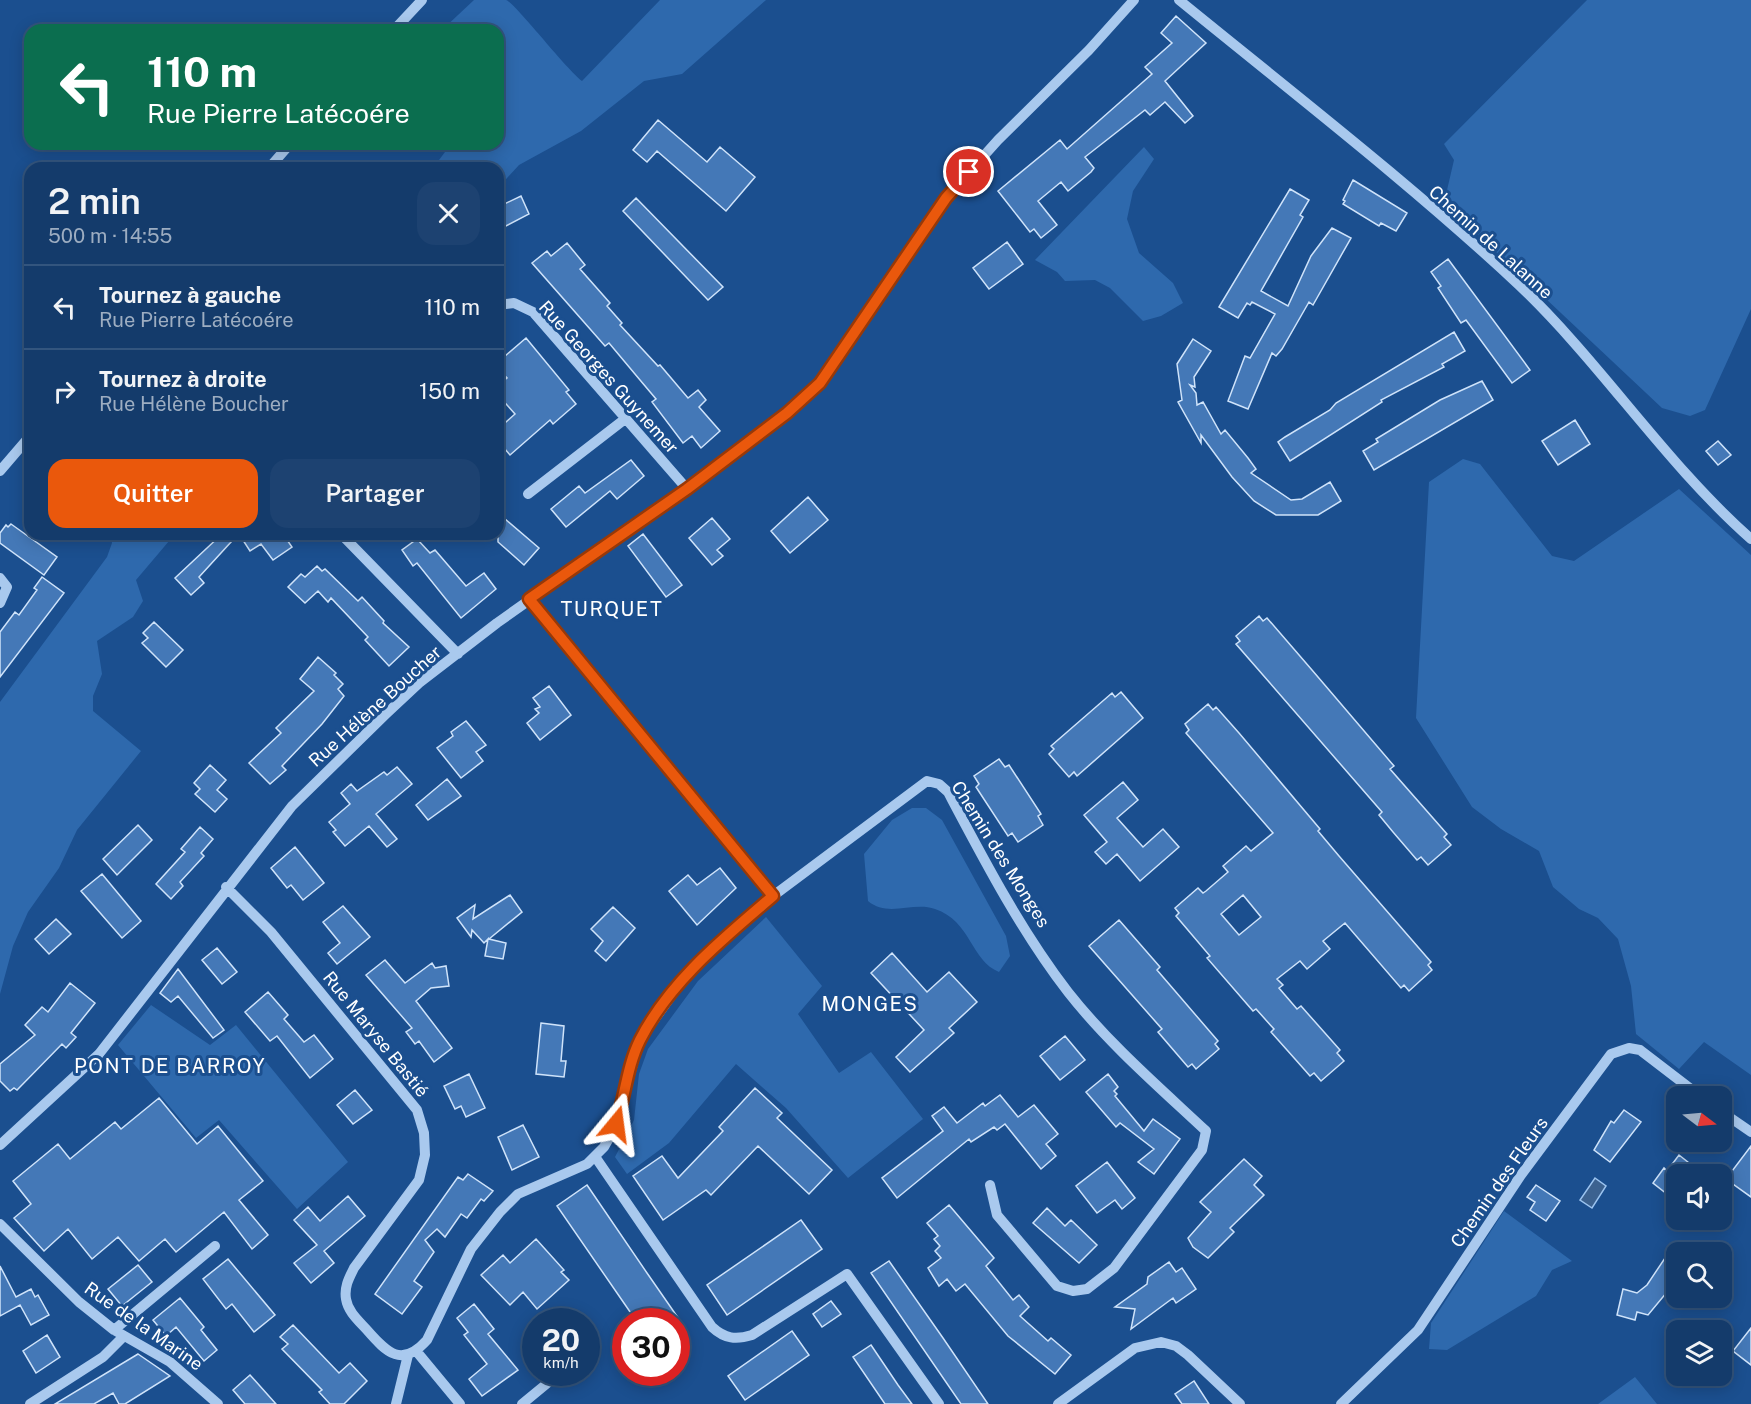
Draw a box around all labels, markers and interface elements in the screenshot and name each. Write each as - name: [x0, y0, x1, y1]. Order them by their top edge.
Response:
- text: 110 m: [147, 47, 257, 96]
- icon: left: [48, 48, 126, 126]
- text: Rue Pierre Latécoére: [147, 97, 410, 129]
- pin: [943, 146, 994, 197]
- icon: arrive: [952, 155, 985, 188]
- text: 2 min: [48, 180, 141, 222]
- street label: Chemin de Lalanne: [1425, 181, 1557, 303]
- button: close: [417, 182, 480, 245]
- text: 500 m · 14:55: [48, 224, 172, 248]
- text: Tournez à gauche: [99, 282, 281, 308]
- icon: left: [48, 291, 81, 324]
- text: 110 m: [424, 294, 480, 320]
- street label: Rue Georges Guynemer: [535, 296, 683, 458]
- text: Rue Pierre Latécoére: [99, 308, 294, 332]
- text: Tournez à droite: [99, 366, 267, 392]
- icon: right: [48, 375, 81, 408]
- text: 150 m: [419, 378, 480, 404]
- text: Rue Hélène Boucher: [99, 392, 289, 416]
- button: Quitter: [48, 459, 258, 528]
- button: Partager: [270, 459, 480, 528]
- district label: TURQUET: [561, 597, 664, 621]
- street label: Rue Hélène Boucher: [304, 641, 446, 771]
- street label: Chemin des Monges: [947, 777, 1055, 931]
- street label: Rue Maryse Bastié: [319, 967, 433, 1101]
- district label: MONGES: [821, 992, 919, 1016]
- district label: PONT DE BARROY: [74, 1054, 266, 1078]
- north arrow: [1666, 1086, 1732, 1152]
- map controls: [1666, 1086, 1732, 1386]
- position arrow: [584, 1092, 648, 1156]
- street label: Chemin des Fleurs: [1446, 1113, 1552, 1251]
- button: sound: [1666, 1164, 1732, 1230]
- button: search: [1666, 1242, 1732, 1308]
- street label: Rue de la Marine: [81, 1277, 207, 1375]
- speed limit sign: 30: [612, 1308, 690, 1386]
- button: layers: [1666, 1320, 1732, 1386]
- text: 20: [542, 1322, 580, 1358]
- text: km/h: [543, 1354, 579, 1371]

